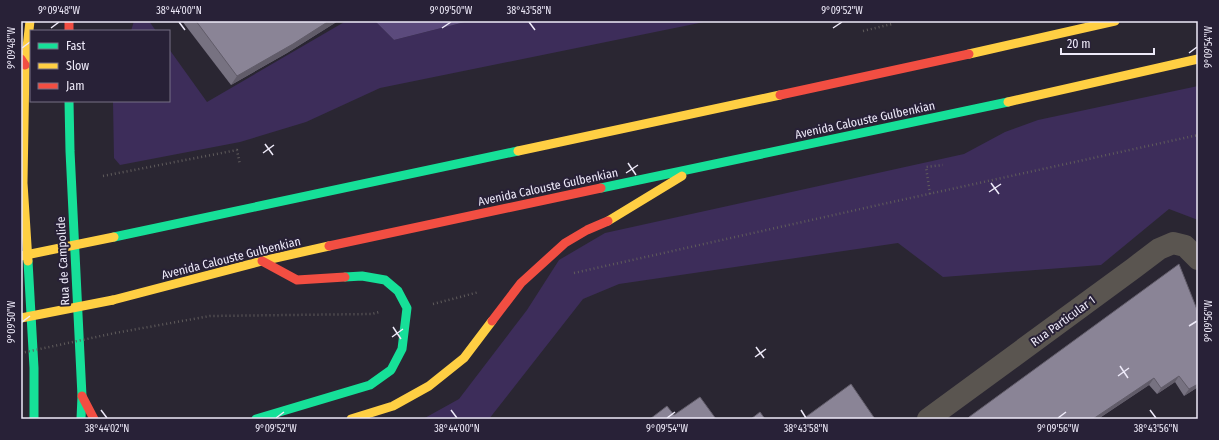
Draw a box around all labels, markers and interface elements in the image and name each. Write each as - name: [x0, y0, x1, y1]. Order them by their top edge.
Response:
- text: 9°09'48"W: [38, 5, 81, 17]
- text: 38°44'00"N: [156, 5, 202, 17]
- text: 9°09'50"W: [430, 5, 473, 17]
- text: 38°43'58"N: [507, 5, 551, 17]
- text: 9°09'52"W: [821, 5, 863, 17]
- text: 9°09'48"W: [6, 26, 18, 69]
- text: 9°09'54"W: [1203, 26, 1215, 68]
- legend: [30, 30, 170, 102]
- scale bar: [1061, 30, 1154, 56]
- text: 20 m: [1067, 37, 1091, 51]
- text: Fast: [66, 39, 85, 53]
- text: Slow: [66, 59, 89, 73]
- text: Jam: [66, 79, 84, 93]
- street label: Avenida Calouste Gulbenkian: [794, 98, 936, 142]
- street label: Avenida Calouste Gulbenkian: [477, 165, 619, 209]
- street label: Rua de Campolide: [54, 216, 72, 306]
- street label: Avenida Calouste Gulbenkian: [160, 234, 302, 282]
- street label: Rua Particular 1: [1028, 293, 1098, 349]
- text: 9°09'56"W: [1203, 299, 1215, 342]
- text: 9°09'50"W: [6, 300, 18, 343]
- text: 38°44'02"N: [85, 423, 129, 435]
- text: 9°09'52"W: [255, 423, 297, 435]
- text: 38°44'00"N: [434, 423, 480, 435]
- text: 9°09'54"W: [646, 423, 688, 435]
- text: 38°43'58"N: [784, 423, 828, 435]
- text: 9°09'56"W: [1037, 423, 1080, 435]
- text: 38°43'56"N: [1134, 423, 1178, 435]

